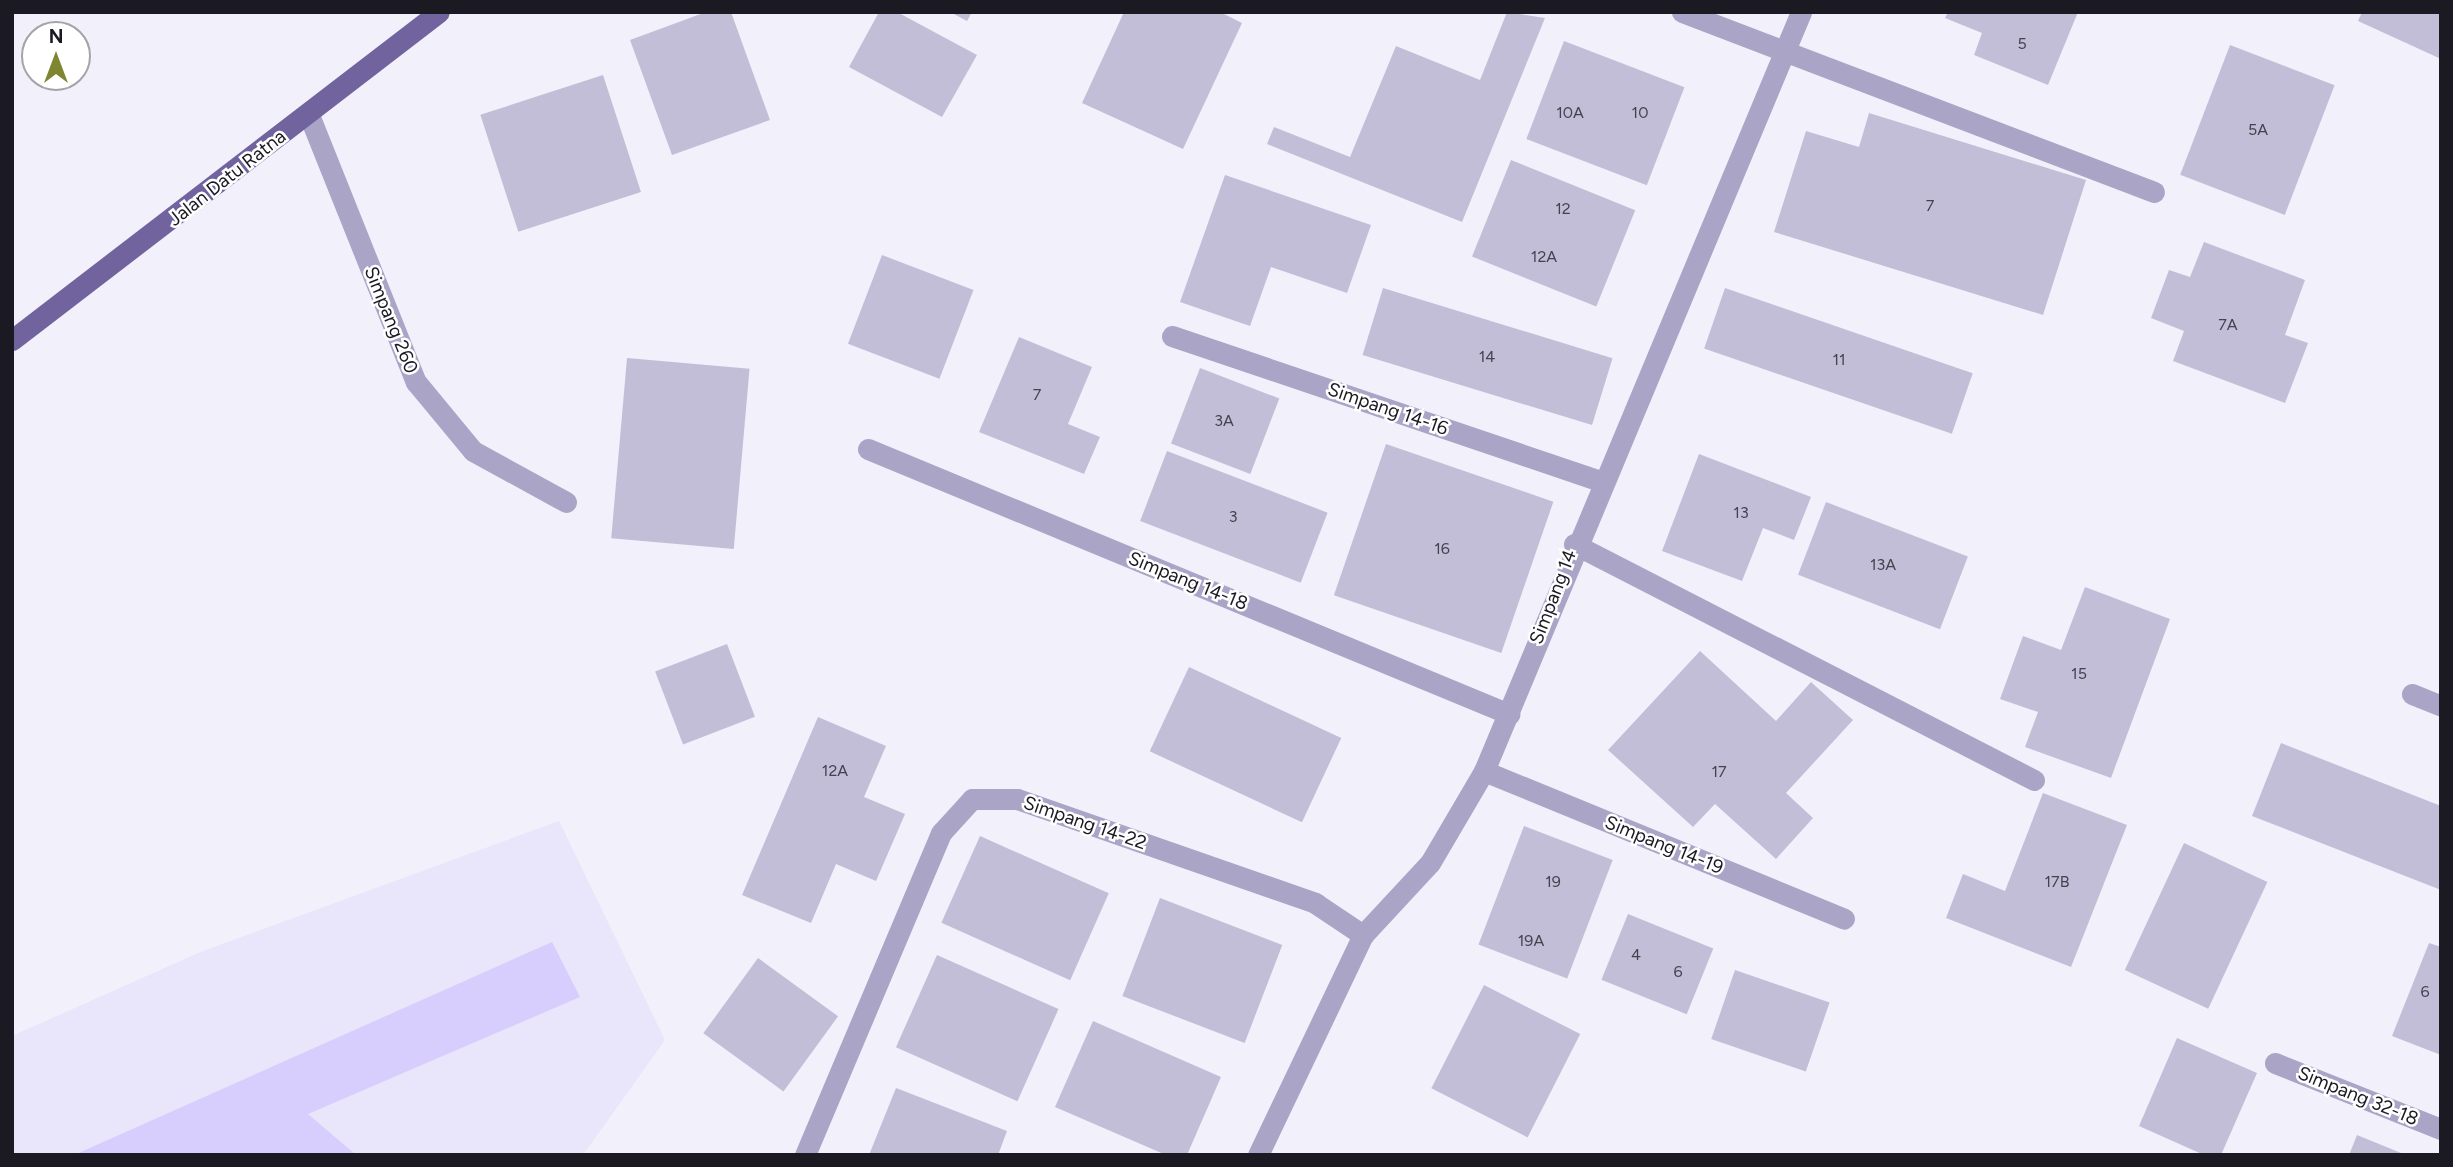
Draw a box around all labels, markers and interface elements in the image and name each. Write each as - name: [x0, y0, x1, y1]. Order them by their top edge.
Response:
- north arrow: [21, 21, 91, 91]
- text: N: [49, 25, 63, 48]
- house number: 5: [2017, 34, 2027, 54]
- house number: 10A: [1556, 103, 1584, 123]
- house number: 10: [1632, 103, 1648, 123]
- house number: 5A: [2248, 120, 2268, 140]
- street label: Jalan Datu Ratna: [164, 125, 290, 231]
- house number: 7: [1926, 196, 1934, 216]
- house number: 12: [1555, 199, 1571, 219]
- house number: 12A: [1531, 247, 1557, 267]
- street label: Simpang 260: [359, 263, 423, 377]
- house number: 7A: [2218, 315, 2238, 335]
- house number: 14: [1479, 347, 1495, 367]
- house number: 11: [1832, 350, 1846, 370]
- street label: Simpang 14-16: [1325, 378, 1451, 440]
- house number: 7: [1033, 385, 1041, 405]
- house number: 3A: [1214, 411, 1234, 431]
- house number: 13: [1733, 503, 1749, 523]
- house number: 3: [1229, 507, 1237, 527]
- house number: 16: [1434, 539, 1450, 559]
- street label: Simpang 14-18: [1125, 547, 1251, 615]
- street label: Simpang 14: [1525, 547, 1581, 647]
- house number: 13A: [1870, 555, 1896, 575]
- house number: 15: [2071, 664, 2087, 684]
- house number: 12A: [822, 761, 848, 781]
- house number: 17: [1711, 762, 1727, 782]
- street label: Simpang 14-22: [1021, 791, 1149, 855]
- street label: Simpang 14-19: [1601, 811, 1727, 879]
- house number: 19: [1545, 872, 1561, 892]
- house number: 17B: [2045, 872, 2069, 892]
- house number: 19A: [1518, 931, 1544, 951]
- house number: 4: [1631, 945, 1641, 965]
- house number: 6: [1673, 962, 1683, 982]
- house number: 6: [2420, 982, 2430, 1002]
- street label: Simpang 32-18: [2294, 1061, 2422, 1131]

